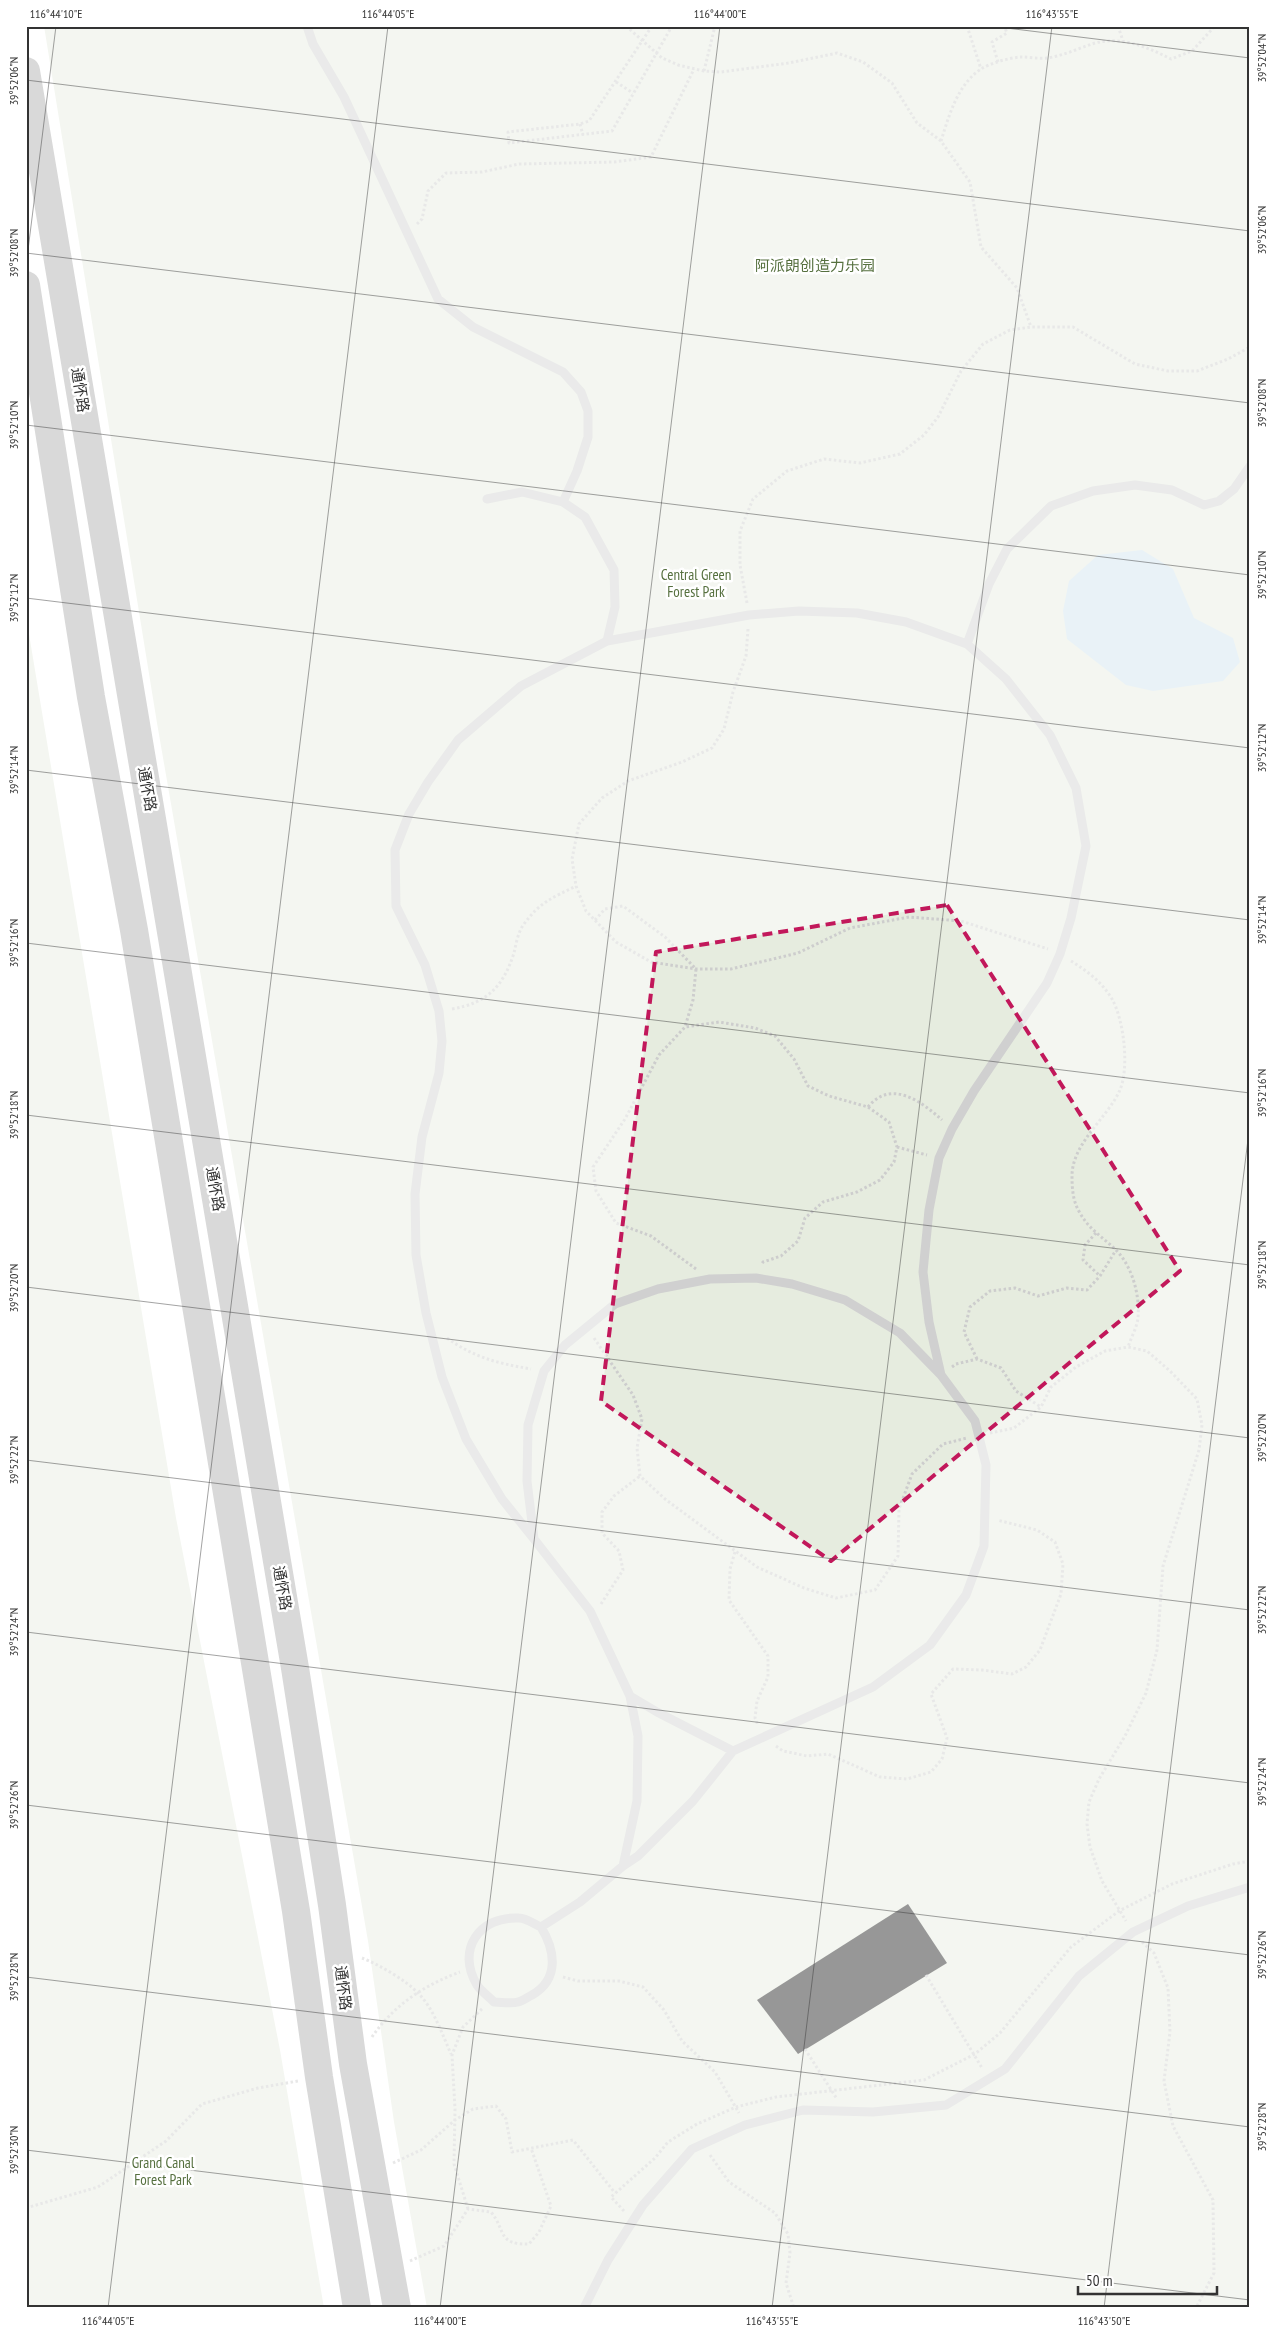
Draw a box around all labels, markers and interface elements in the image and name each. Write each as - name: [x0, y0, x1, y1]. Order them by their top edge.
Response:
- text: 116°44'10"E: [30, 6, 82, 21]
- text: 116°44'05"E: [362, 6, 414, 21]
- text: 116°44'00"E: [694, 6, 746, 21]
- text: 116°43'55"E: [1026, 6, 1078, 21]
- text: 39°52'04"N: [1254, 34, 1269, 82]
- text: 39°52'06"N: [6, 57, 21, 105]
- text: 39°52'06"N: [1254, 206, 1269, 254]
- text: 39°52'08"N: [6, 229, 21, 277]
- park label: 阿派朗创造力乐园: [755, 256, 875, 275]
- street label: 通怀路: [68, 366, 93, 414]
- text: 39°52'08"N: [1254, 379, 1269, 427]
- text: 39°52'10"N: [6, 401, 21, 449]
- text: 39°52'10"N: [1254, 551, 1269, 599]
- park label: Central Green Forest Park: [661, 565, 731, 601]
- text: 39°52'12"N: [6, 574, 21, 622]
- text: 39°52'12"N: [1254, 724, 1269, 772]
- text: 39°52'14"N: [6, 746, 21, 794]
- street label: 通怀路: [134, 765, 161, 813]
- text: 39°52'14"N: [1254, 896, 1269, 944]
- text: 39°52'16"N: [6, 919, 21, 967]
- text: 39°52'16"N: [1254, 1069, 1269, 1117]
- text: 39°52'18"N: [6, 1091, 21, 1139]
- street label: 通怀路: [202, 1165, 229, 1213]
- text: 39°52'18"N: [1254, 1241, 1269, 1289]
- text: 39°52'20"N: [6, 1264, 21, 1312]
- text: 39°52'20"N: [1254, 1414, 1269, 1462]
- text: 39°52'22"N: [6, 1436, 21, 1484]
- street label: 通怀路: [269, 1564, 296, 1612]
- text: 39°52'22"N: [1254, 1586, 1269, 1634]
- text: 39°52'24"N: [6, 1608, 21, 1656]
- text: 39°52'24"N: [1254, 1758, 1269, 1806]
- text: 39°52'26"N: [6, 1781, 21, 1829]
- text: 39°52'26"N: [1254, 1931, 1269, 1979]
- text: 39°52'28"N: [6, 1953, 21, 2001]
- street label: 通怀路: [331, 1964, 356, 2011]
- text: 39°52'28"N: [1254, 2103, 1269, 2151]
- text: 39°52'30"N: [6, 2126, 21, 2174]
- park label: Grand Canal Forest Park: [132, 2153, 195, 2189]
- scale bar: [1078, 2264, 1217, 2296]
- text: 50 m: [1086, 2271, 1112, 2290]
- text: 116°44'05"E: [82, 2313, 134, 2328]
- text: 116°44'00"E: [414, 2313, 466, 2328]
- text: 116°43'55"E: [746, 2313, 798, 2328]
- text: 116°43'50"E: [1078, 2313, 1130, 2328]

